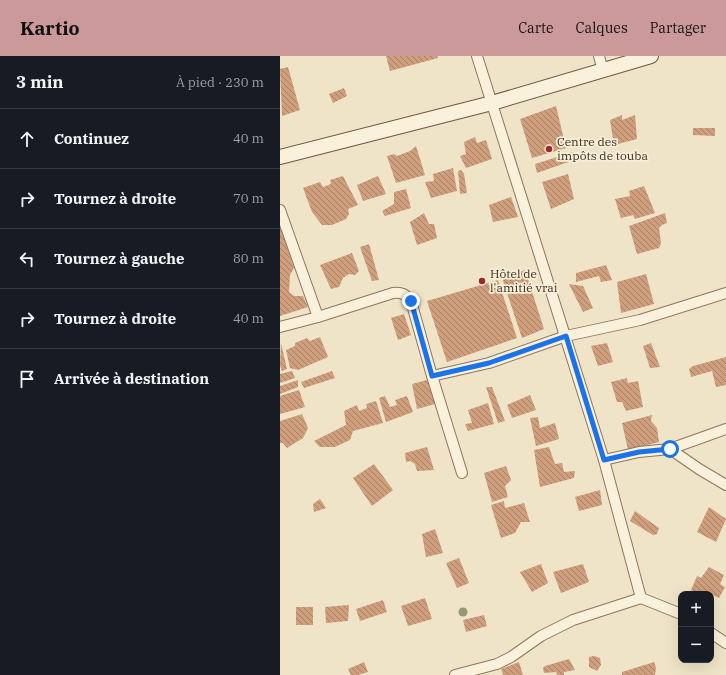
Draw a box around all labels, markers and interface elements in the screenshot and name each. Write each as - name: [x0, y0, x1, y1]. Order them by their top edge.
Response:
- text: Kartio: [20, 16, 80, 40]
- text: Carte: [518, 19, 554, 37]
- text: Calques: [576, 19, 628, 37]
- text: Partager: [650, 19, 706, 37]
- text: 3 min: [16, 71, 64, 93]
- text: À pied · 230 m: [176, 74, 264, 91]
- icon: ahead: [16, 128, 38, 150]
- text: Continuez: [54, 129, 129, 148]
- text: 40 m: [233, 130, 264, 147]
- place label: Centre des impôts de touba: [557, 134, 649, 163]
- marker: Centre des impôts de touba: [544, 144, 554, 154]
- icon: right: [16, 188, 38, 210]
- text: Tournez à droite: [54, 189, 176, 208]
- text: 70 m: [233, 190, 264, 207]
- icon: left: [16, 248, 38, 270]
- text: Tournez à gauche: [54, 249, 185, 268]
- text: 80 m: [233, 250, 264, 267]
- place label: Hôtel de l'amitié vrai: [490, 266, 558, 295]
- marker: Hôtel de l'amitié vrai: [477, 276, 487, 286]
- route end: [402, 292, 420, 310]
- icon: right: [16, 308, 38, 330]
- text: Tournez à droite: [54, 309, 176, 328]
- text: 40 m: [233, 310, 264, 327]
- icon: arrive: [16, 368, 38, 390]
- text: Arrivée à destination: [54, 369, 209, 388]
- route start: [661, 440, 679, 458]
- map controls: [678, 591, 714, 663]
- button: +: [678, 591, 714, 627]
- button: −: [678, 627, 714, 663]

